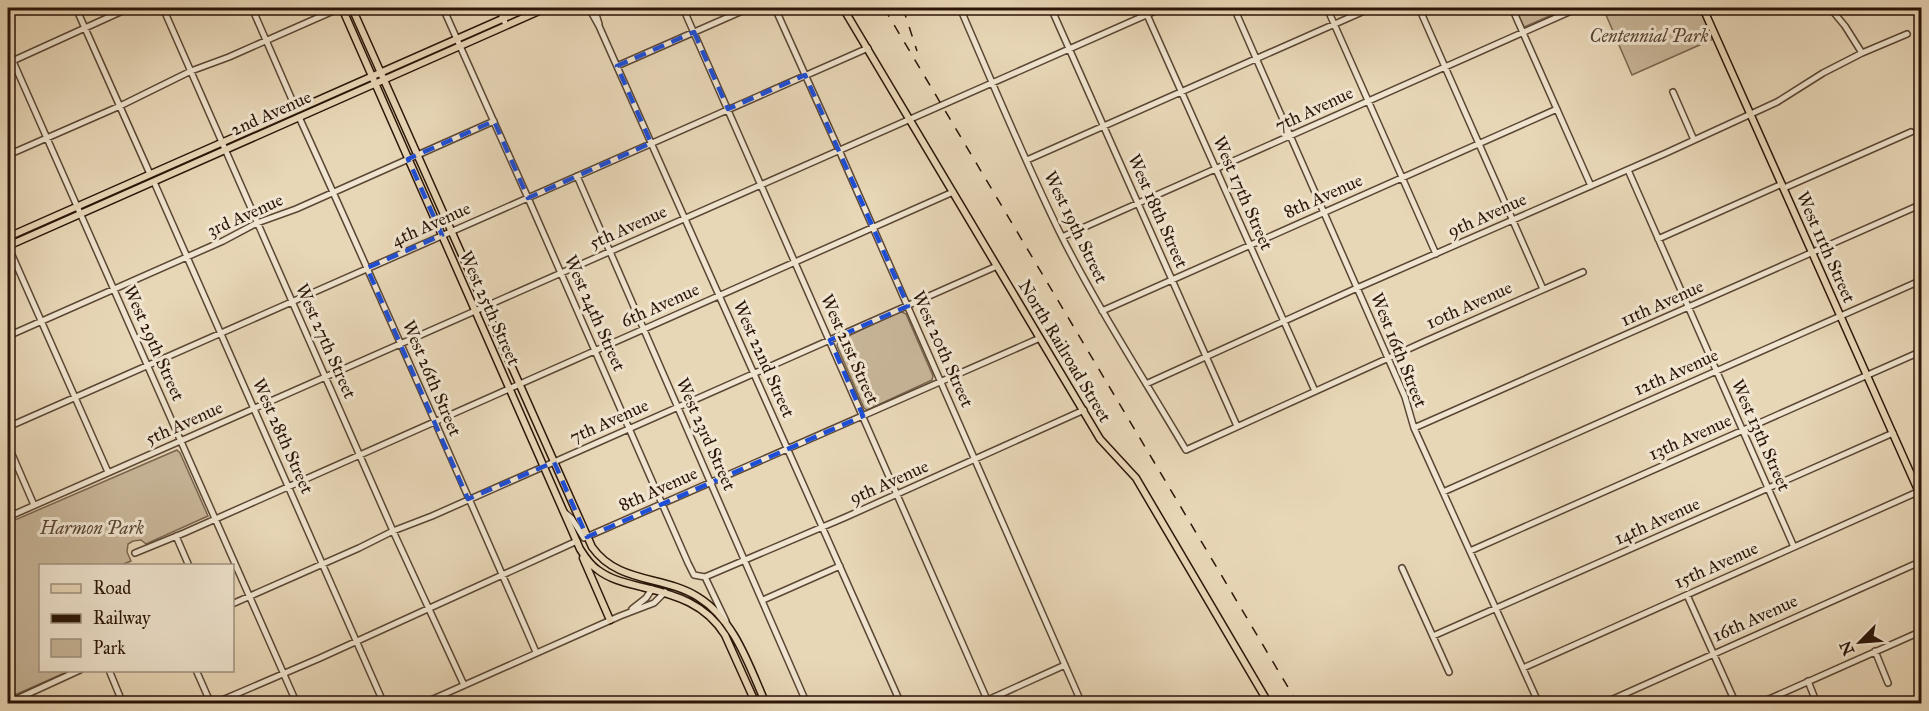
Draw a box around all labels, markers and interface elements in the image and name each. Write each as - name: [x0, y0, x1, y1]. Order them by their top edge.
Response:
- park label: Centennial Park: [1590, 25, 1708, 47]
- street label: 7th Avenue: [1271, 81, 1357, 137]
- street label: 2nd Avenue: [227, 86, 315, 140]
- street label: West 17th Street: [1208, 133, 1278, 254]
- street label: West 18th Street: [1123, 151, 1193, 272]
- street label: West 19th Street: [1039, 167, 1113, 287]
- street label: 8th Avenue: [1280, 169, 1366, 223]
- street label: 9th Avenue: [1444, 188, 1530, 242]
- street label: West 11th Street: [1792, 188, 1861, 307]
- street label: 3rd Avenue: [204, 189, 286, 241]
- street label: 4th Avenue: [388, 197, 474, 251]
- street label: 5th Avenue: [586, 200, 670, 254]
- street label: West 25th Street: [455, 247, 525, 369]
- street label: West 24th Street: [560, 252, 631, 375]
- street label: 11th Avenue: [1617, 275, 1707, 331]
- street label: North Railroad Street: [1014, 276, 1117, 427]
- street label: 10th Avenue: [1423, 276, 1515, 334]
- street label: 6th Avenue: [617, 278, 703, 332]
- street label: West 27th Street: [291, 280, 361, 403]
- street label: West 29th Street: [119, 282, 190, 405]
- street label: West 20th Street: [908, 287, 979, 411]
- street label: West 16th Street: [1366, 289, 1432, 411]
- street label: West 21st Street: [816, 291, 884, 408]
- street label: West 22nd Street: [728, 297, 800, 421]
- street label: West 26th Street: [398, 317, 467, 440]
- street label: 12th Avenue: [1630, 344, 1722, 400]
- street label: West 23rd Street: [671, 374, 741, 494]
- street label: West 28th Street: [248, 375, 319, 498]
- street label: West 13th Street: [1727, 376, 1796, 495]
- street label: 7th Avenue: [566, 394, 652, 448]
- street label: 5th Avenue: [142, 396, 226, 450]
- street label: 13th Avenue: [1645, 409, 1735, 465]
- street label: 9th Avenue: [846, 455, 932, 509]
- street label: 8th Avenue: [615, 462, 701, 516]
- street label: 14th Avenue: [1611, 492, 1703, 550]
- park label: Harmon Park: [39, 517, 144, 539]
- street label: 15th Avenue: [1671, 537, 1761, 593]
- legend: [39, 564, 234, 672]
- text: Road: [93, 577, 131, 599]
- street label: 16th Avenue: [1709, 590, 1801, 646]
- text: Railway: [93, 607, 151, 629]
- north arrow: [1830, 612, 1890, 672]
- text: Park: [93, 637, 126, 659]
- text: N: [1835, 638, 1858, 658]

